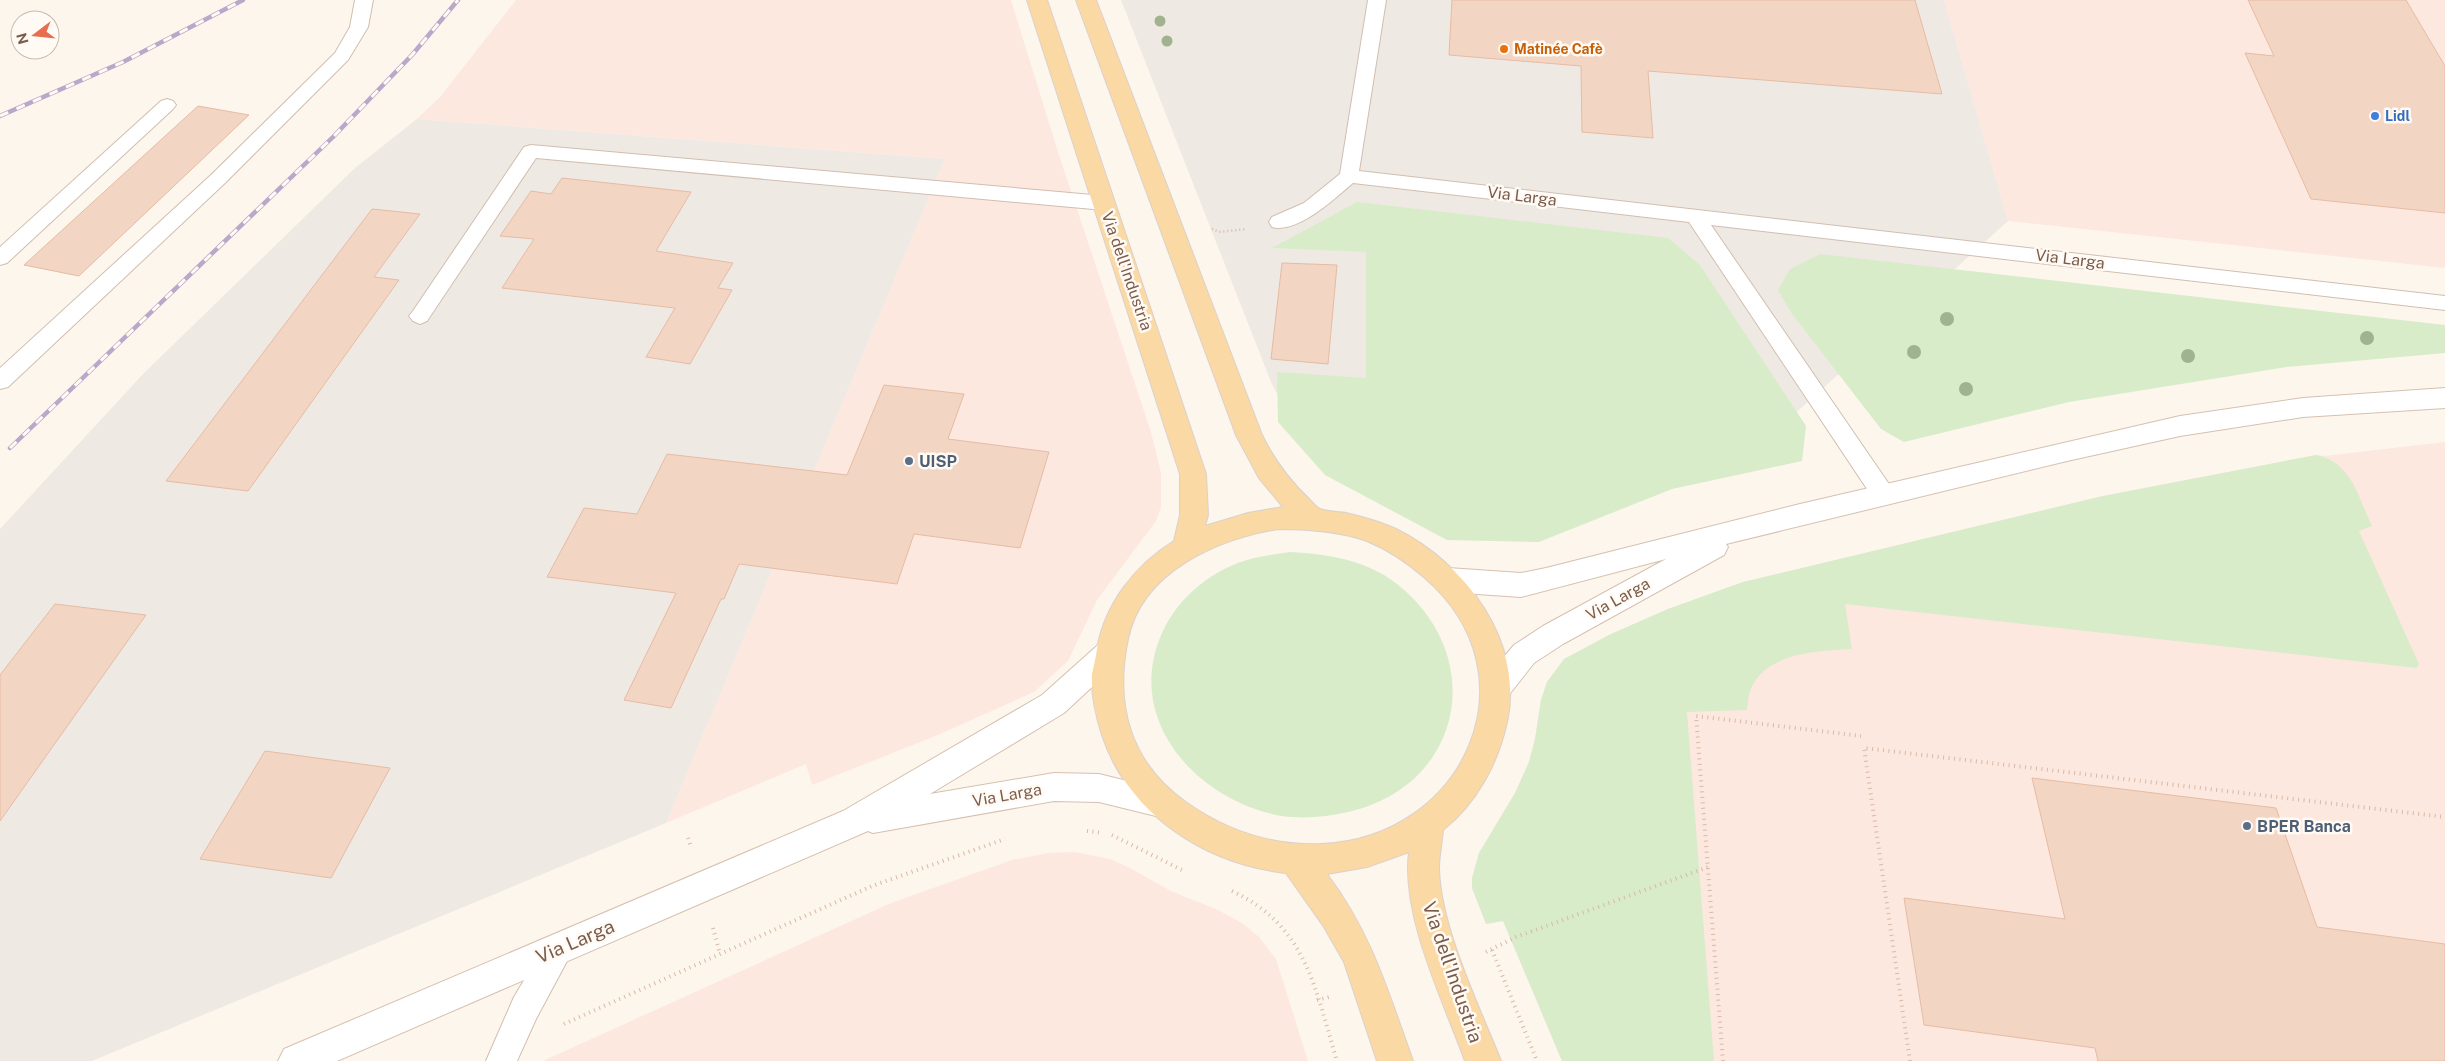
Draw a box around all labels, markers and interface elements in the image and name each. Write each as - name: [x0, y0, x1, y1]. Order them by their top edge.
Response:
- north arrow: [10, 10, 60, 60]
- text: N: [13, 31, 32, 46]
- place label: Matinée Cafè: [1514, 41, 1603, 57]
- marker: Matinée Cafè: [1498, 43, 1510, 55]
- place label: Lidl: [2385, 108, 2410, 124]
- marker: Lidl: [2369, 110, 2381, 122]
- street label: Via Larga: [1486, 182, 1558, 210]
- street label: Via dell'Industria: [1098, 209, 1156, 333]
- street label: Via Larga: [2034, 245, 2106, 273]
- place label: UISP: [919, 452, 957, 471]
- marker: UISP: [903, 455, 915, 467]
- street label: Via Larga: [1583, 574, 1653, 624]
- street label: Via Larga: [971, 780, 1043, 810]
- place label: BPER Banca: [2257, 817, 2351, 836]
- marker: BPER Banca: [2241, 820, 2253, 832]
- street label: Via dell'Industria: [1419, 899, 1487, 1045]
- street label: Via Larga: [533, 915, 617, 967]

